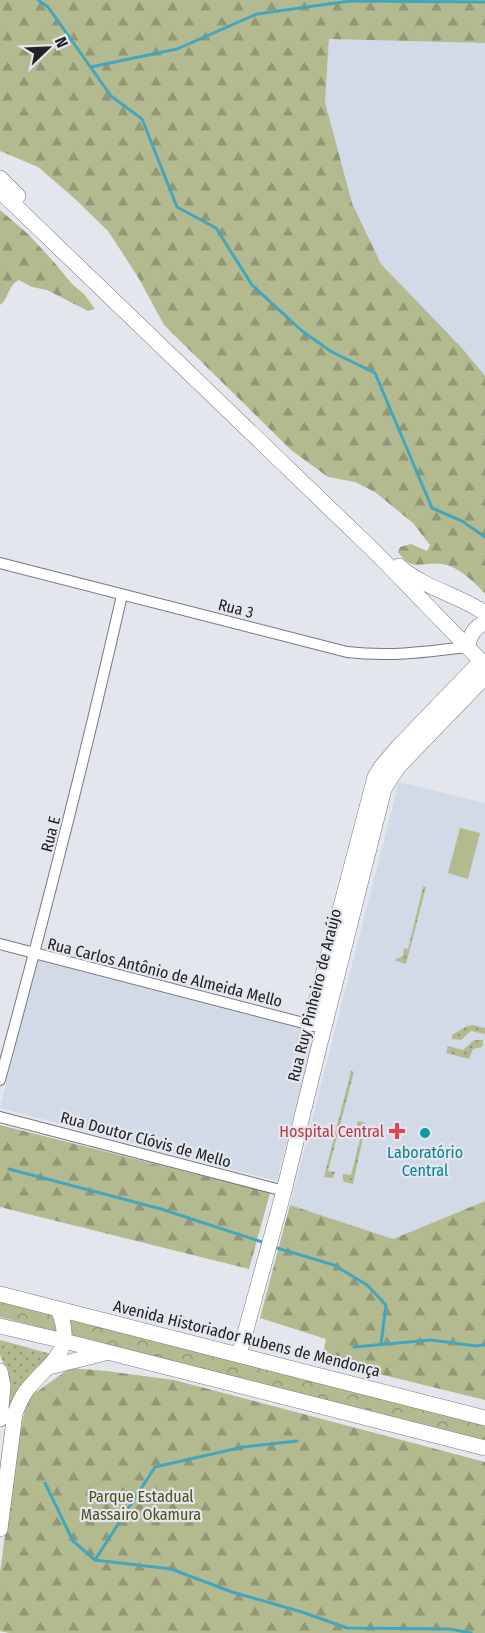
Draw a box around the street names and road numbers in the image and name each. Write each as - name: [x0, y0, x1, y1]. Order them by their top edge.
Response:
- street label: Rua 3: [216, 595, 256, 622]
- street label: Rua E: [37, 814, 64, 854]
- street label: Rua Ruy Pinheiro de Araújo: [284, 907, 345, 1084]
- street label: Rua Carlos Antônio de Almeida Mello: [45, 934, 284, 1011]
- street label: Rua Doutor Clóvis de Mello: [58, 1108, 233, 1171]
- street label: Avenida Historiador Rubens de Mendonça: [112, 1296, 382, 1381]

